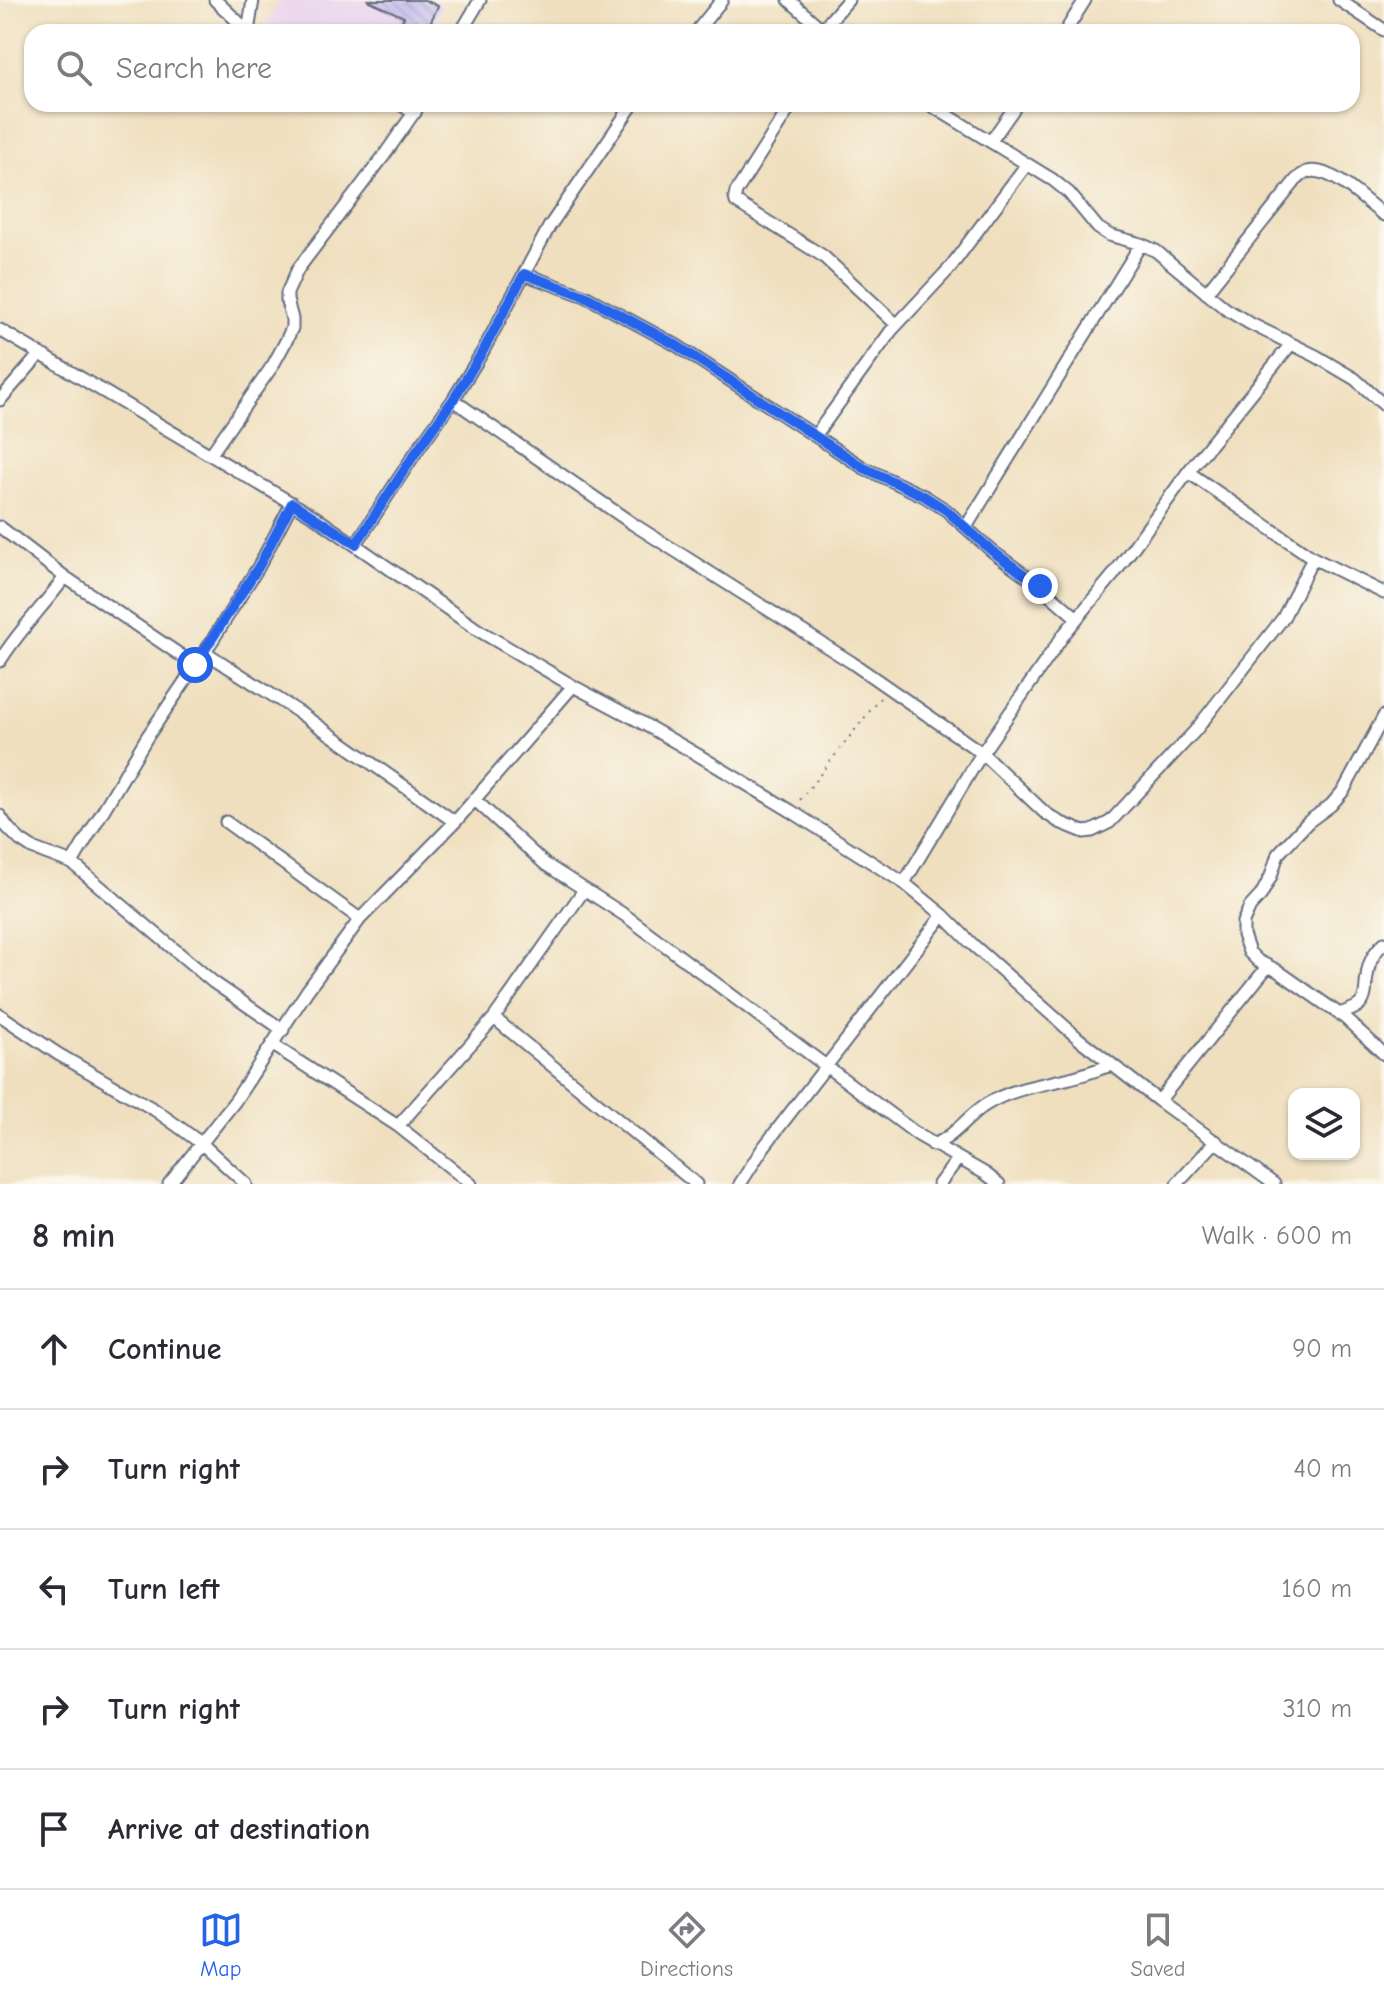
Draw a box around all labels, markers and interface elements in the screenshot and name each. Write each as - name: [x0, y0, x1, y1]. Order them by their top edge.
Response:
- search box: [24, 24, 1360, 112]
- icon: search: [52, 46, 96, 90]
- text: Search here: [116, 51, 272, 86]
- route end: [1022, 568, 1058, 604]
- route start: [177, 647, 213, 683]
- map controls: [1288, 1088, 1360, 1160]
- button: layers: [1288, 1088, 1360, 1160]
- text: 8 min: [32, 1216, 115, 1256]
- text: Walk · 600 m: [1202, 1221, 1352, 1251]
- icon: ahead: [32, 1327, 76, 1371]
- text: Continue: [108, 1332, 222, 1367]
- text: 90 m: [1292, 1334, 1352, 1364]
- icon: right: [32, 1447, 76, 1491]
- text: Turn right: [108, 1452, 240, 1487]
- text: 40 m: [1293, 1454, 1352, 1484]
- icon: left: [32, 1567, 76, 1611]
- text: Turn left: [108, 1572, 220, 1607]
- text: 160 m: [1282, 1574, 1352, 1604]
- icon: right: [32, 1687, 76, 1731]
- text: Turn right: [108, 1692, 240, 1727]
- text: 310 m: [1283, 1694, 1352, 1724]
- icon: arrive: [32, 1807, 76, 1851]
- text: Arrive at destination: [108, 1812, 370, 1847]
- tab: Map: [199, 1908, 243, 1982]
- tab: Directions: [640, 1908, 733, 1982]
- tab: Saved: [1130, 1908, 1185, 1982]

